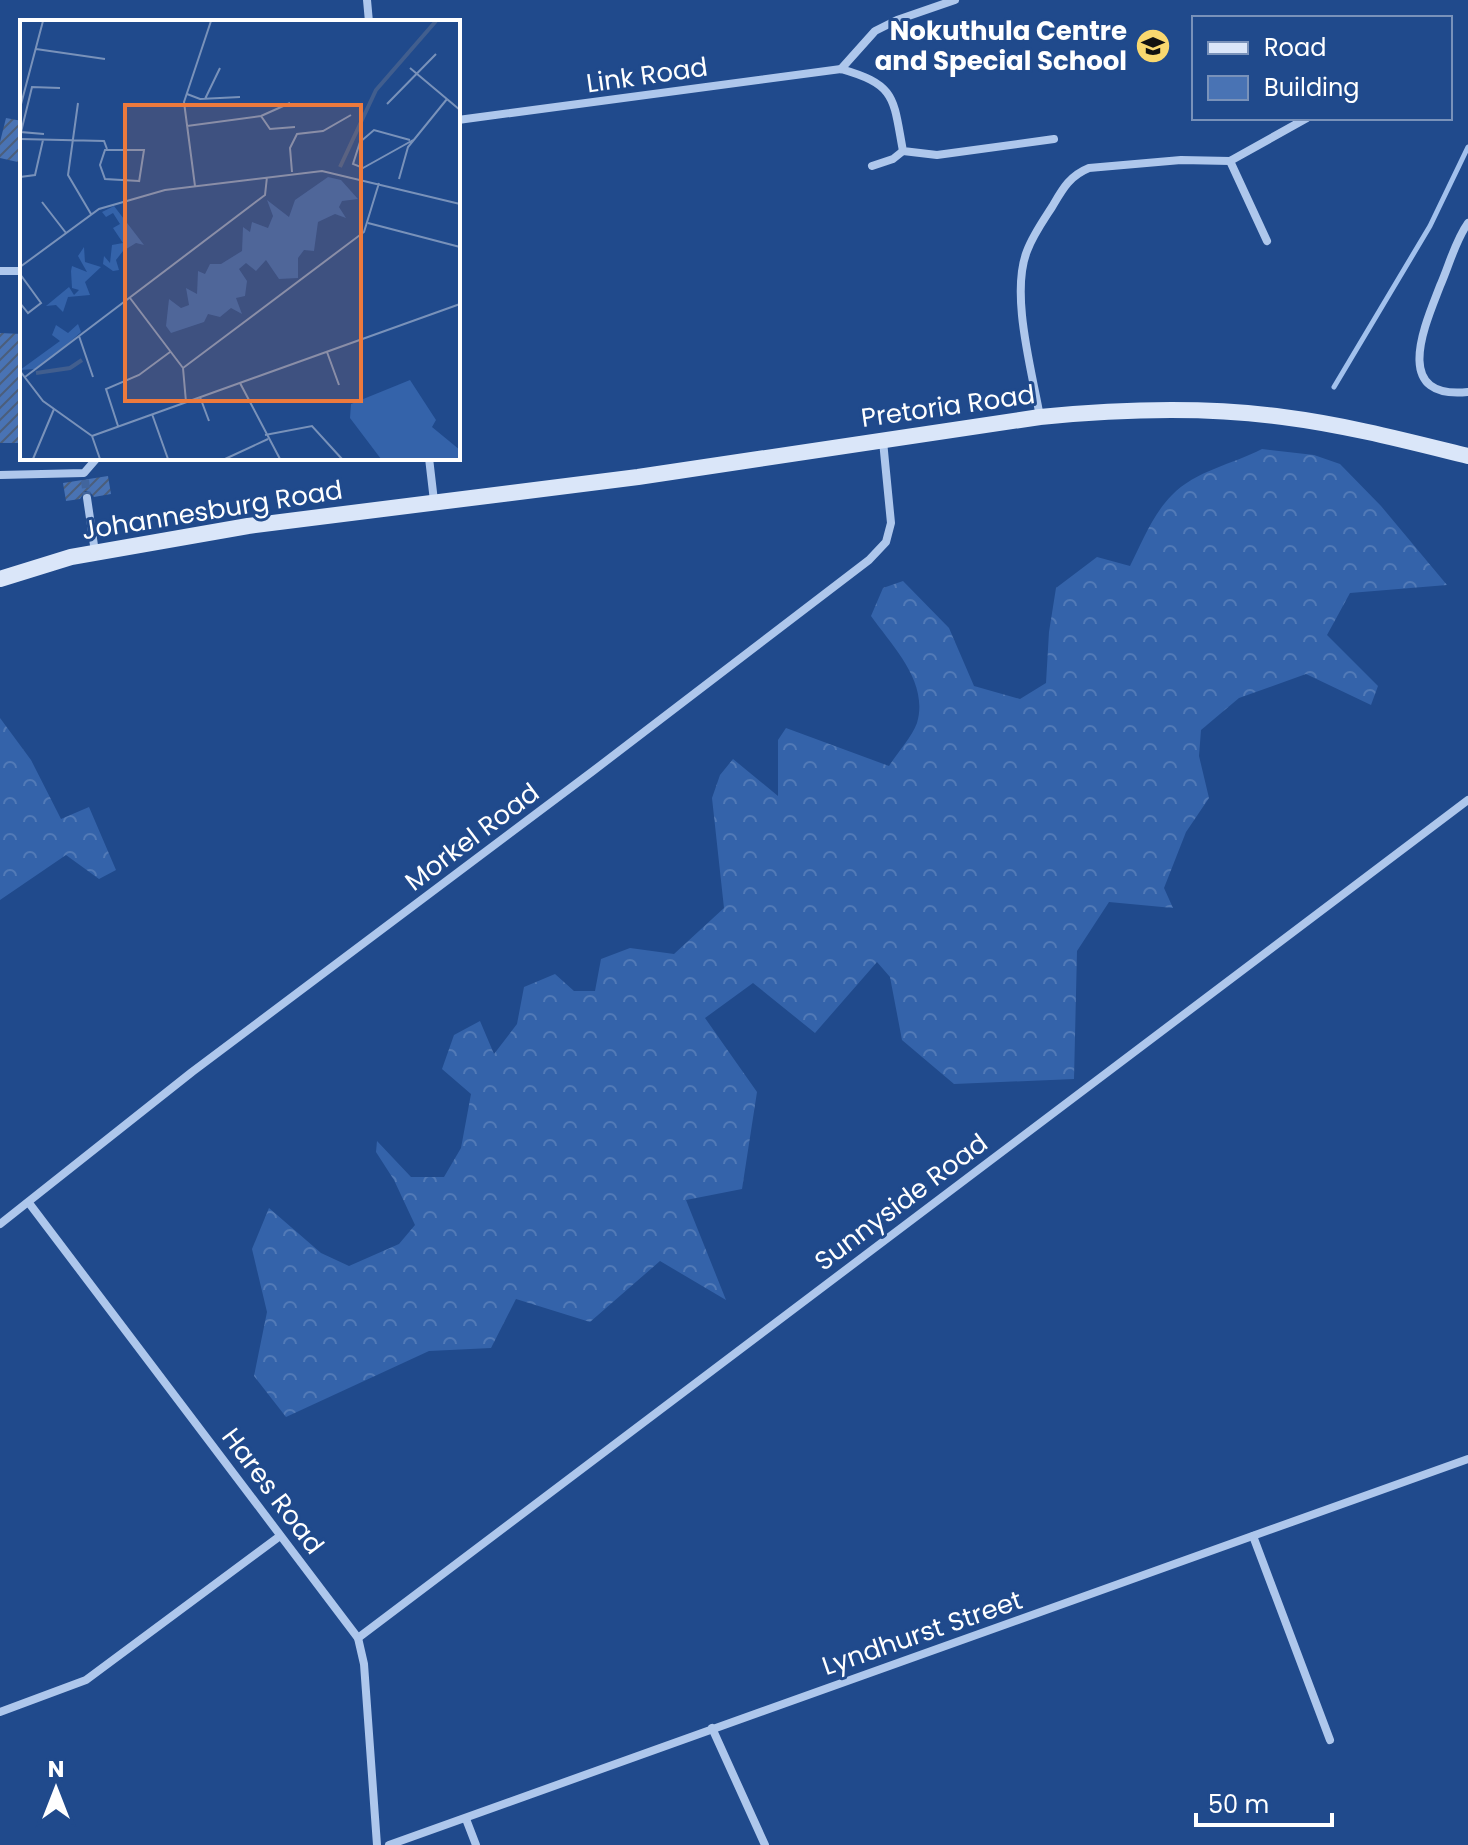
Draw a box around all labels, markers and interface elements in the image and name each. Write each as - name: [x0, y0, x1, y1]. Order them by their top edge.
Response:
- place label: Nokuthula Centre and Special School: [875, 13, 1127, 79]
- legend: [1192, 16, 1452, 120]
- inset map: [20, 20, 460, 460]
- school or university icon: Nokuthula Centre and Special School: [1134, 27, 1172, 65]
- text: Road: [1264, 31, 1326, 64]
- street label: Link Road: [584, 49, 710, 101]
- text: Building: [1264, 71, 1360, 104]
- street label: Pretoria Road: [859, 376, 1037, 436]
- street label: Johannesburg Road: [79, 472, 345, 548]
- street label: Morkel Road: [398, 775, 546, 899]
- street label: Sunnyside Road: [807, 1125, 995, 1279]
- street label: Hares Road: [214, 1420, 332, 1562]
- street label: Lyndhurst Street: [817, 1582, 1027, 1684]
- north arrow: [16, 1749, 96, 1829]
- text: N: [48, 1754, 64, 1785]
- scale bar: [1196, 1777, 1332, 1827]
- text: 50 m: [1208, 1788, 1269, 1821]

